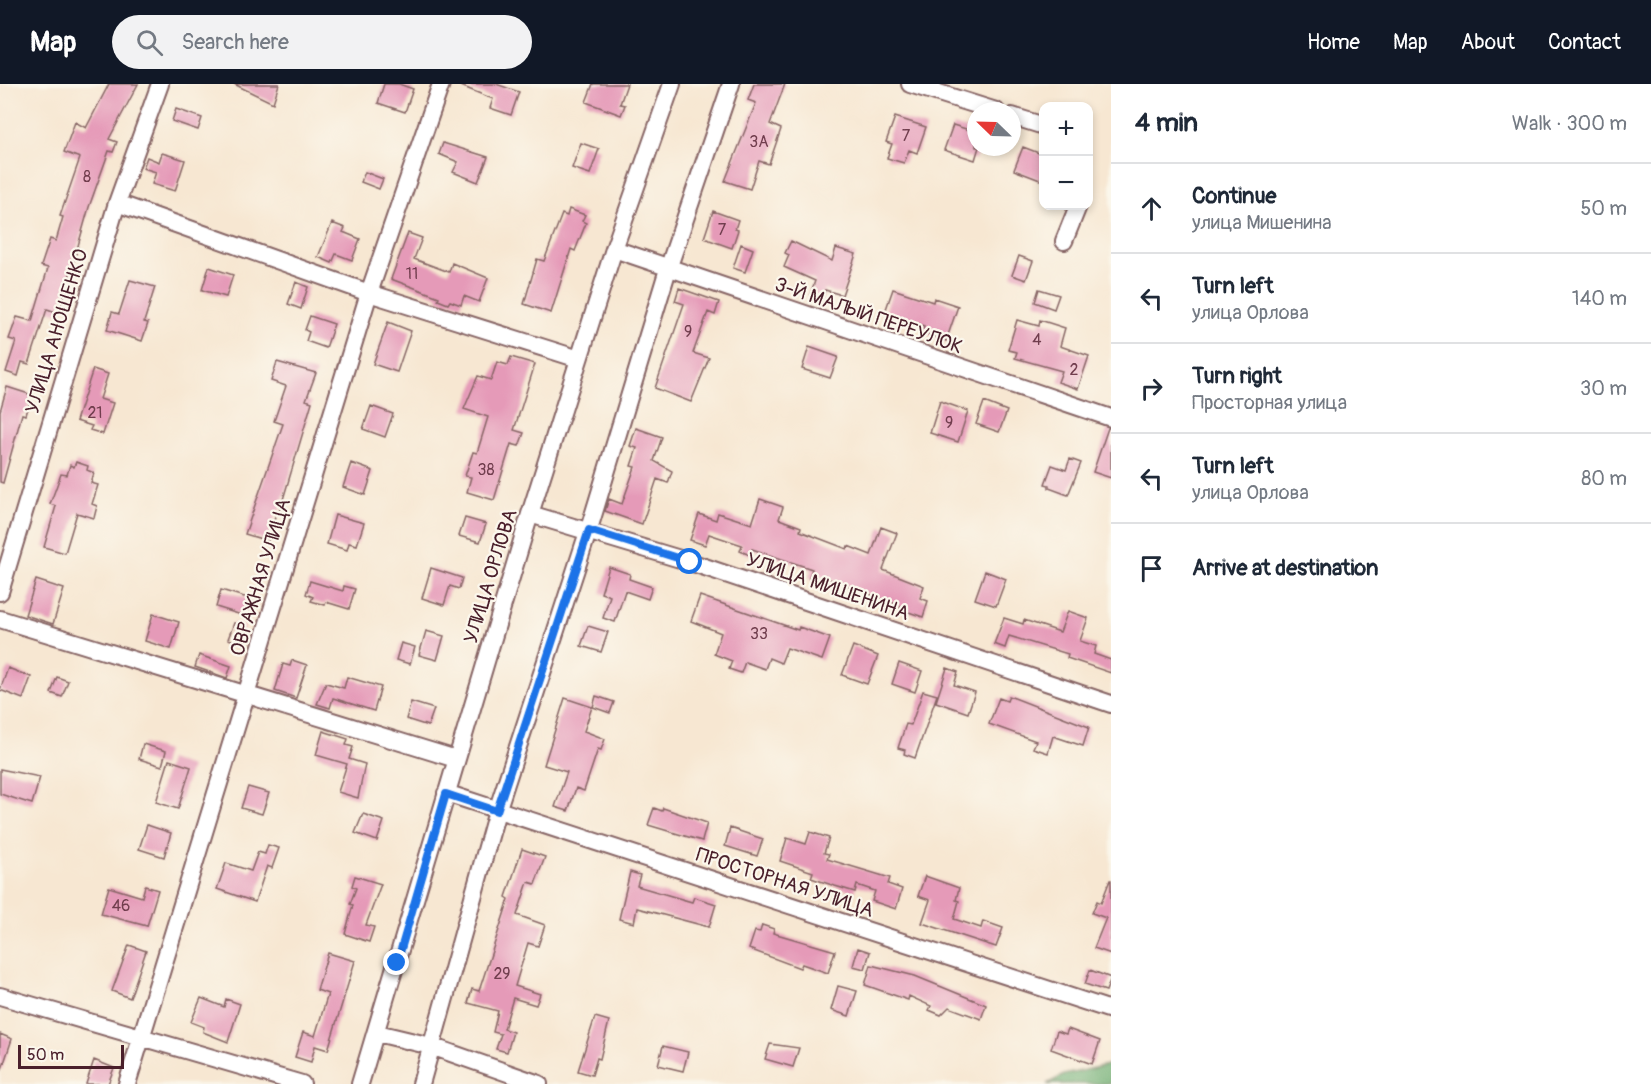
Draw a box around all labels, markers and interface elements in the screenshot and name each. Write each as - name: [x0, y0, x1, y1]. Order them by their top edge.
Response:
- search box: [112, 15, 532, 69]
- text: Map: [30, 25, 76, 60]
- icon: search: [133, 26, 166, 59]
- text: Search here: [181, 28, 289, 56]
- text: Home: [1307, 29, 1360, 56]
- text: Map: [1393, 29, 1428, 56]
- text: About: [1461, 29, 1515, 56]
- text: Contact: [1548, 29, 1621, 56]
- north arrow: [967, 102, 1021, 156]
- map controls: [1039, 102, 1093, 210]
- button: +: [1039, 102, 1093, 156]
- text: 4 min: [1135, 107, 1198, 139]
- text: Walk · 300 m: [1512, 111, 1627, 136]
- house number: 7: [902, 126, 911, 146]
- house number: 3А: [749, 132, 769, 152]
- button: −: [1039, 156, 1093, 210]
- house number: 8: [83, 167, 91, 187]
- text: Continue: [1192, 182, 1276, 210]
- icon: ahead: [1135, 192, 1168, 225]
- text: 50 m: [1580, 196, 1627, 221]
- text: улица Мишенина: [1192, 210, 1332, 235]
- house number: 7: [718, 220, 727, 240]
- street label: УЛИЦА АНОЩЕНКО: [20, 246, 93, 417]
- house number: 11: [406, 264, 418, 284]
- street label: 3-Й МАЛЫЙ ПЕРЕУЛОК: [772, 272, 966, 359]
- text: Turn left: [1192, 272, 1274, 300]
- icon: left: [1135, 282, 1168, 315]
- text: 140 m: [1572, 286, 1627, 311]
- text: улица Орлова: [1192, 300, 1309, 325]
- house number: 9: [684, 322, 692, 342]
- house number: 4: [1032, 330, 1042, 350]
- house number: 2: [1070, 360, 1079, 380]
- text: Turn right: [1192, 362, 1282, 390]
- icon: right: [1135, 372, 1168, 405]
- text: 30 m: [1580, 376, 1627, 401]
- text: Просторная улица: [1192, 390, 1347, 415]
- house number: 21: [87, 403, 103, 423]
- house number: 9: [945, 413, 953, 433]
- text: Turn left: [1192, 452, 1274, 480]
- house number: 38: [478, 460, 495, 480]
- icon: left: [1135, 462, 1168, 495]
- text: 80 m: [1581, 466, 1627, 491]
- text: улица Орлова: [1192, 480, 1309, 505]
- street label: ОВРАЖНАЯ УЛИЦА: [225, 495, 296, 659]
- street label: УЛИЦА ОРЛОВА: [458, 506, 523, 646]
- street label: УЛИЦА МИШЕНИНА: [743, 547, 913, 626]
- route start: [676, 548, 702, 574]
- icon: arrive: [1135, 552, 1168, 585]
- text: Arrive at destination: [1192, 554, 1378, 582]
- house number: 33: [750, 624, 768, 644]
- street label: ПРОСТОРНАЯ УЛИЦА: [693, 842, 877, 923]
- house number: 46: [112, 896, 130, 916]
- route end: [383, 949, 409, 975]
- house number: 29: [493, 964, 511, 984]
- scale bar: [18, 1042, 124, 1070]
- text: 50 m: [27, 1045, 64, 1065]

